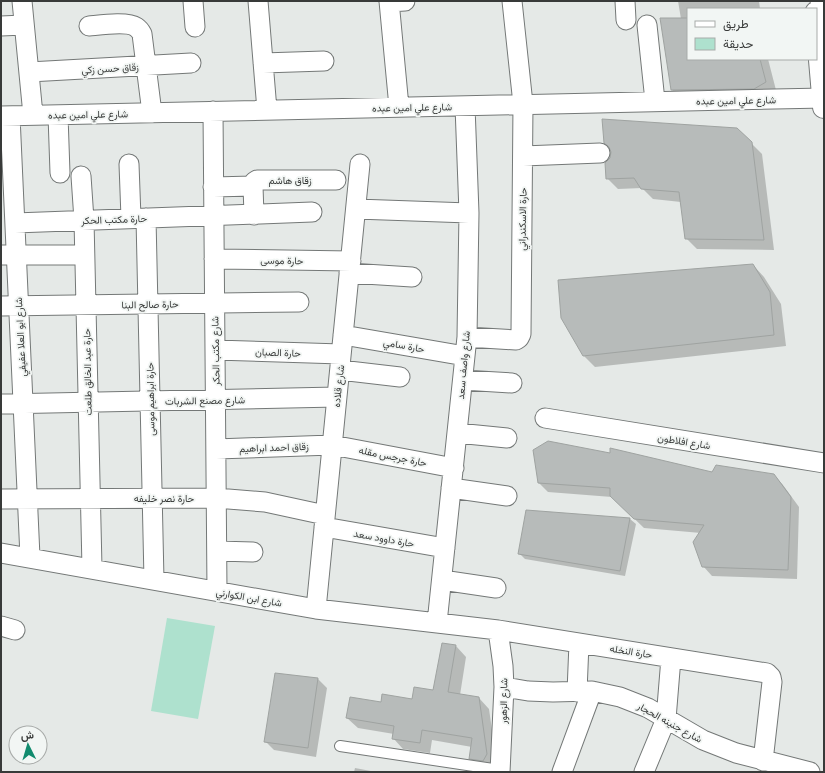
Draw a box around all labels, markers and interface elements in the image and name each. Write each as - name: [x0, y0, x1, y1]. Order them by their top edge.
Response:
- legend: [687, 8, 817, 60]
- text: طريق: [723, 16, 749, 32]
- text: حديقة: [723, 36, 753, 51]
- street label: زقاق حسن زكي: [81, 60, 139, 78]
- street label: شارع علي امين عبده: [696, 93, 776, 110]
- street label: شارع علي امين عبده: [372, 100, 452, 117]
- street label: شارع علي امين عبده: [48, 107, 128, 124]
- street label: زقاق هاشم: [268, 174, 312, 187]
- street label: حارة الاسكندراني: [515, 187, 532, 251]
- street label: حارة مكتب الحكر: [80, 212, 147, 227]
- street label: حارة موسى: [260, 254, 304, 267]
- street label: شارع ابو العلا عفيفي: [12, 297, 31, 377]
- street label: حارة صالح البنا: [121, 297, 179, 311]
- street label: شارع مكتب الحكر: [208, 316, 223, 387]
- street label: حارة عبد الخالق طلعت: [80, 328, 95, 416]
- street label: شارع واصف سعد: [454, 330, 473, 400]
- street label: حارة سامي: [382, 335, 426, 358]
- street label: حارة الصبان: [255, 345, 301, 360]
- street label: حارة ابراهيم موسى: [143, 362, 158, 436]
- street label: شارع قلاده: [330, 364, 347, 408]
- street label: شارع مصنع الشربات: [165, 393, 245, 408]
- street label: شارع افلاطون: [657, 431, 711, 452]
- street label: زقاق احمد ابراهيم: [239, 440, 309, 455]
- street label: حارة جرجس مقله: [358, 444, 428, 470]
- street label: حارة نصر خليفه: [134, 492, 195, 505]
- street label: حارة داوود سعد: [353, 527, 416, 550]
- street label: شارع ابن الكوارني: [215, 585, 283, 612]
- street label: حارة النخله: [609, 642, 653, 661]
- street label: شارع الزهور: [497, 678, 510, 725]
- street label: شارع جنينه الحجار: [634, 699, 705, 746]
- north arrow: [8, 725, 48, 765]
- text: ش: [20, 727, 34, 743]

